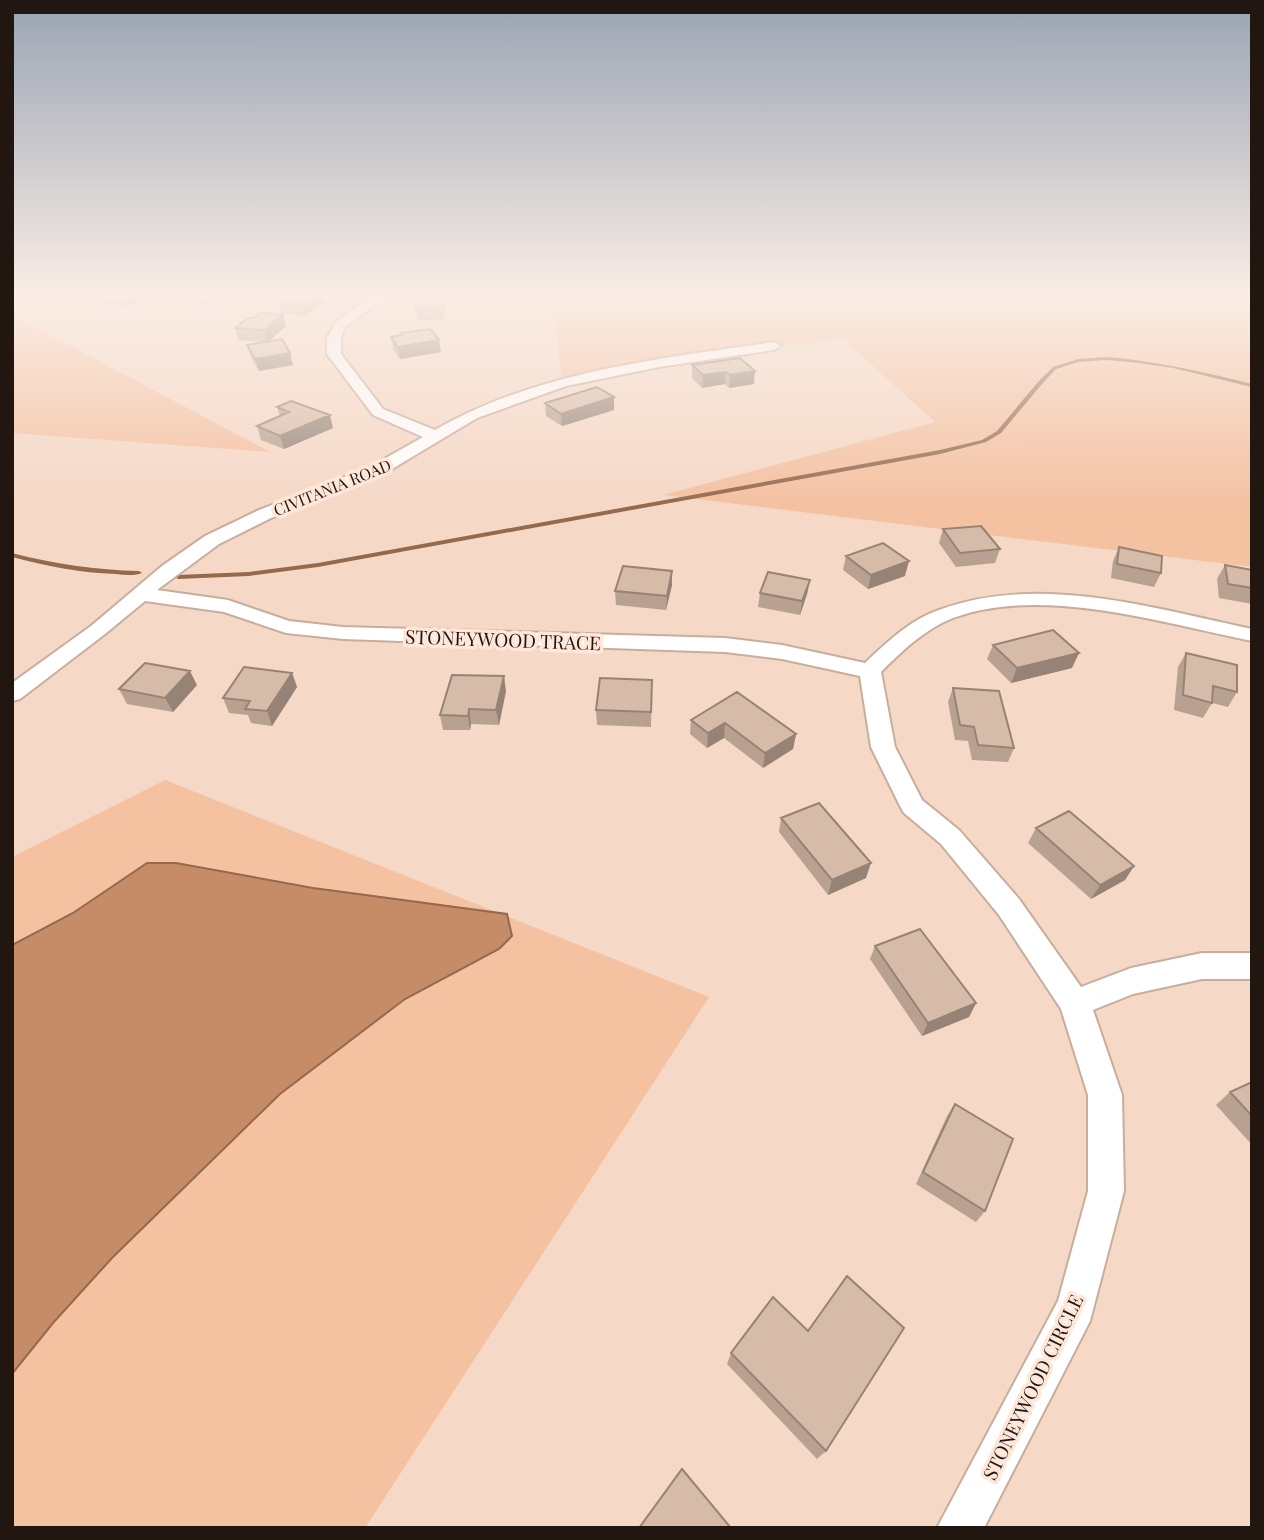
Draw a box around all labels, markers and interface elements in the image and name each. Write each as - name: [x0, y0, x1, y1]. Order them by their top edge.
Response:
- street label: CIVITANIA ROAD: [270, 454, 394, 520]
- street label: STONEYWOOD TRACE: [405, 623, 601, 655]
- street label: STONEYWOOD CIRCLE: [976, 1290, 1088, 1484]

